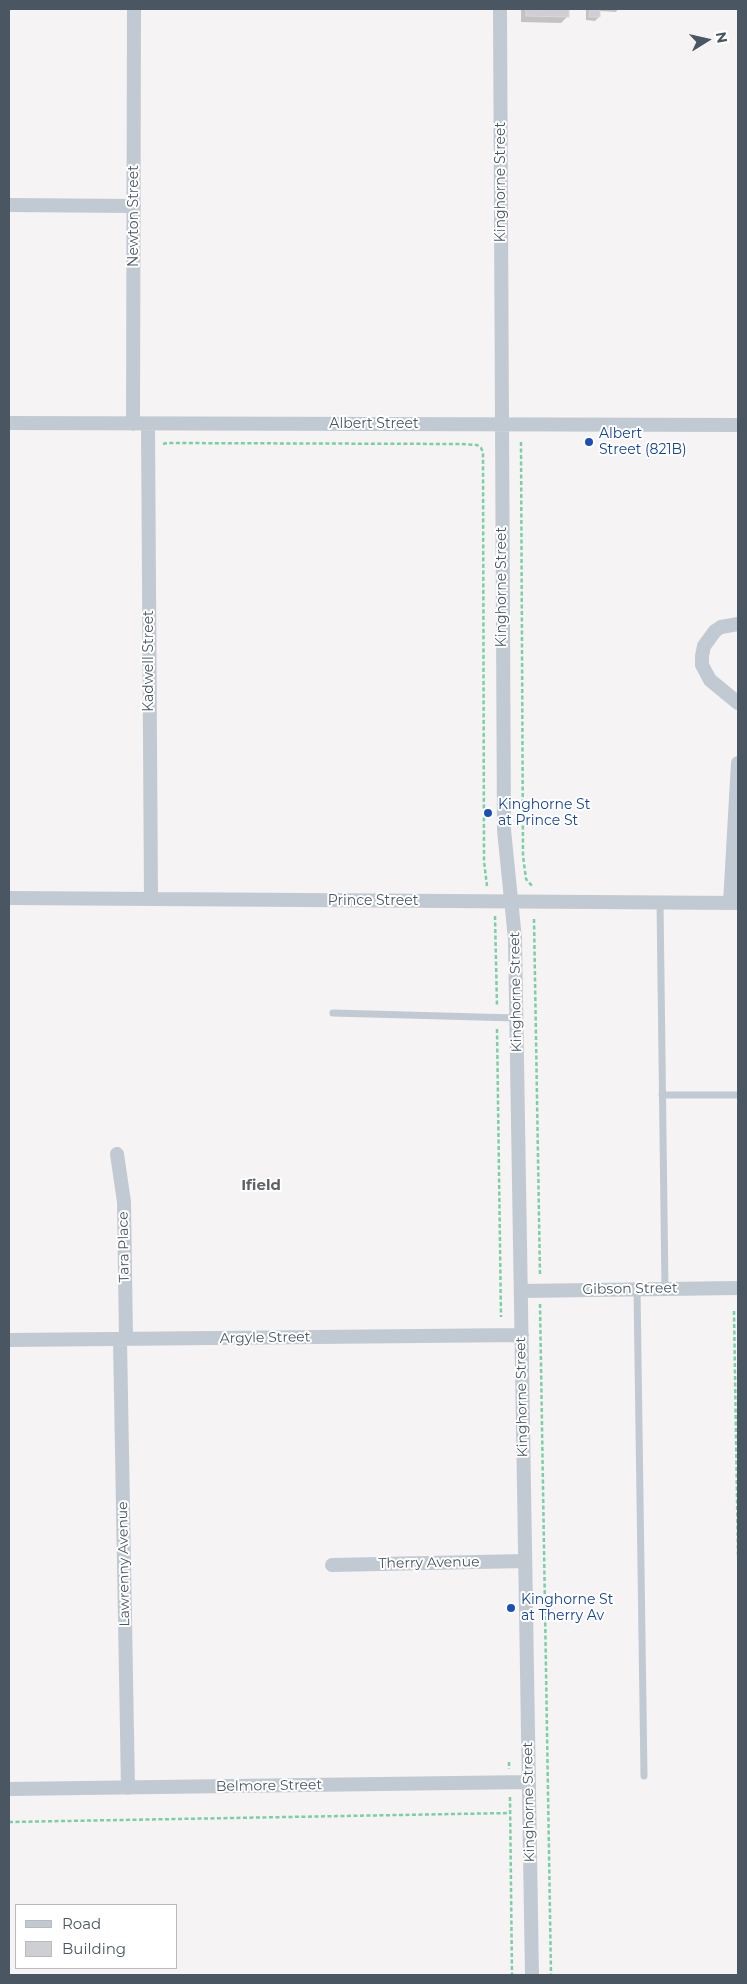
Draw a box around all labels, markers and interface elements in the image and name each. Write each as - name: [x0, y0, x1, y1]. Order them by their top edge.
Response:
- north arrow: [682, 15, 732, 65]
- text: N: [712, 30, 732, 45]
- street label: Kinghorne Street: [493, 122, 509, 242]
- street label: Newton Street: [126, 165, 142, 267]
- street label: Albert Street: [329, 416, 419, 432]
- place label: Albert Street (821B): [599, 426, 687, 458]
- marker: Albert Street (821B): [583, 436, 595, 448]
- street label: Kinghorne Street: [494, 527, 510, 647]
- street label: Kadwell Street: [141, 610, 157, 712]
- place label: Kinghorne St at Prince St: [498, 797, 590, 830]
- marker: Kinghorne St at Prince St: [482, 807, 494, 819]
- street label: Prince Street: [328, 893, 418, 909]
- street label: Kinghorne Street: [507, 932, 525, 1052]
- district label: Ifield: [241, 1177, 281, 1195]
- street label: Tara Place: [115, 1211, 133, 1283]
- street label: Gibson Street: [582, 1280, 678, 1298]
- street label: Argyle Street: [219, 1329, 311, 1347]
- street label: Kinghorne Street: [513, 1337, 531, 1457]
- street label: Lawrenny Avenue: [115, 1501, 133, 1627]
- street label: Therry Avenue: [378, 1554, 480, 1572]
- place label: Kinghorne St at Therry Av: [521, 1592, 613, 1624]
- marker: Kinghorne St at Therry Av: [505, 1602, 517, 1614]
- street label: Kinghorne Street: [520, 1742, 538, 1862]
- street label: Belmore Street: [216, 1777, 322, 1795]
- legend: [15, 1904, 178, 1969]
- text: Road: [62, 1914, 101, 1933]
- text: Building: [62, 1939, 126, 1958]

